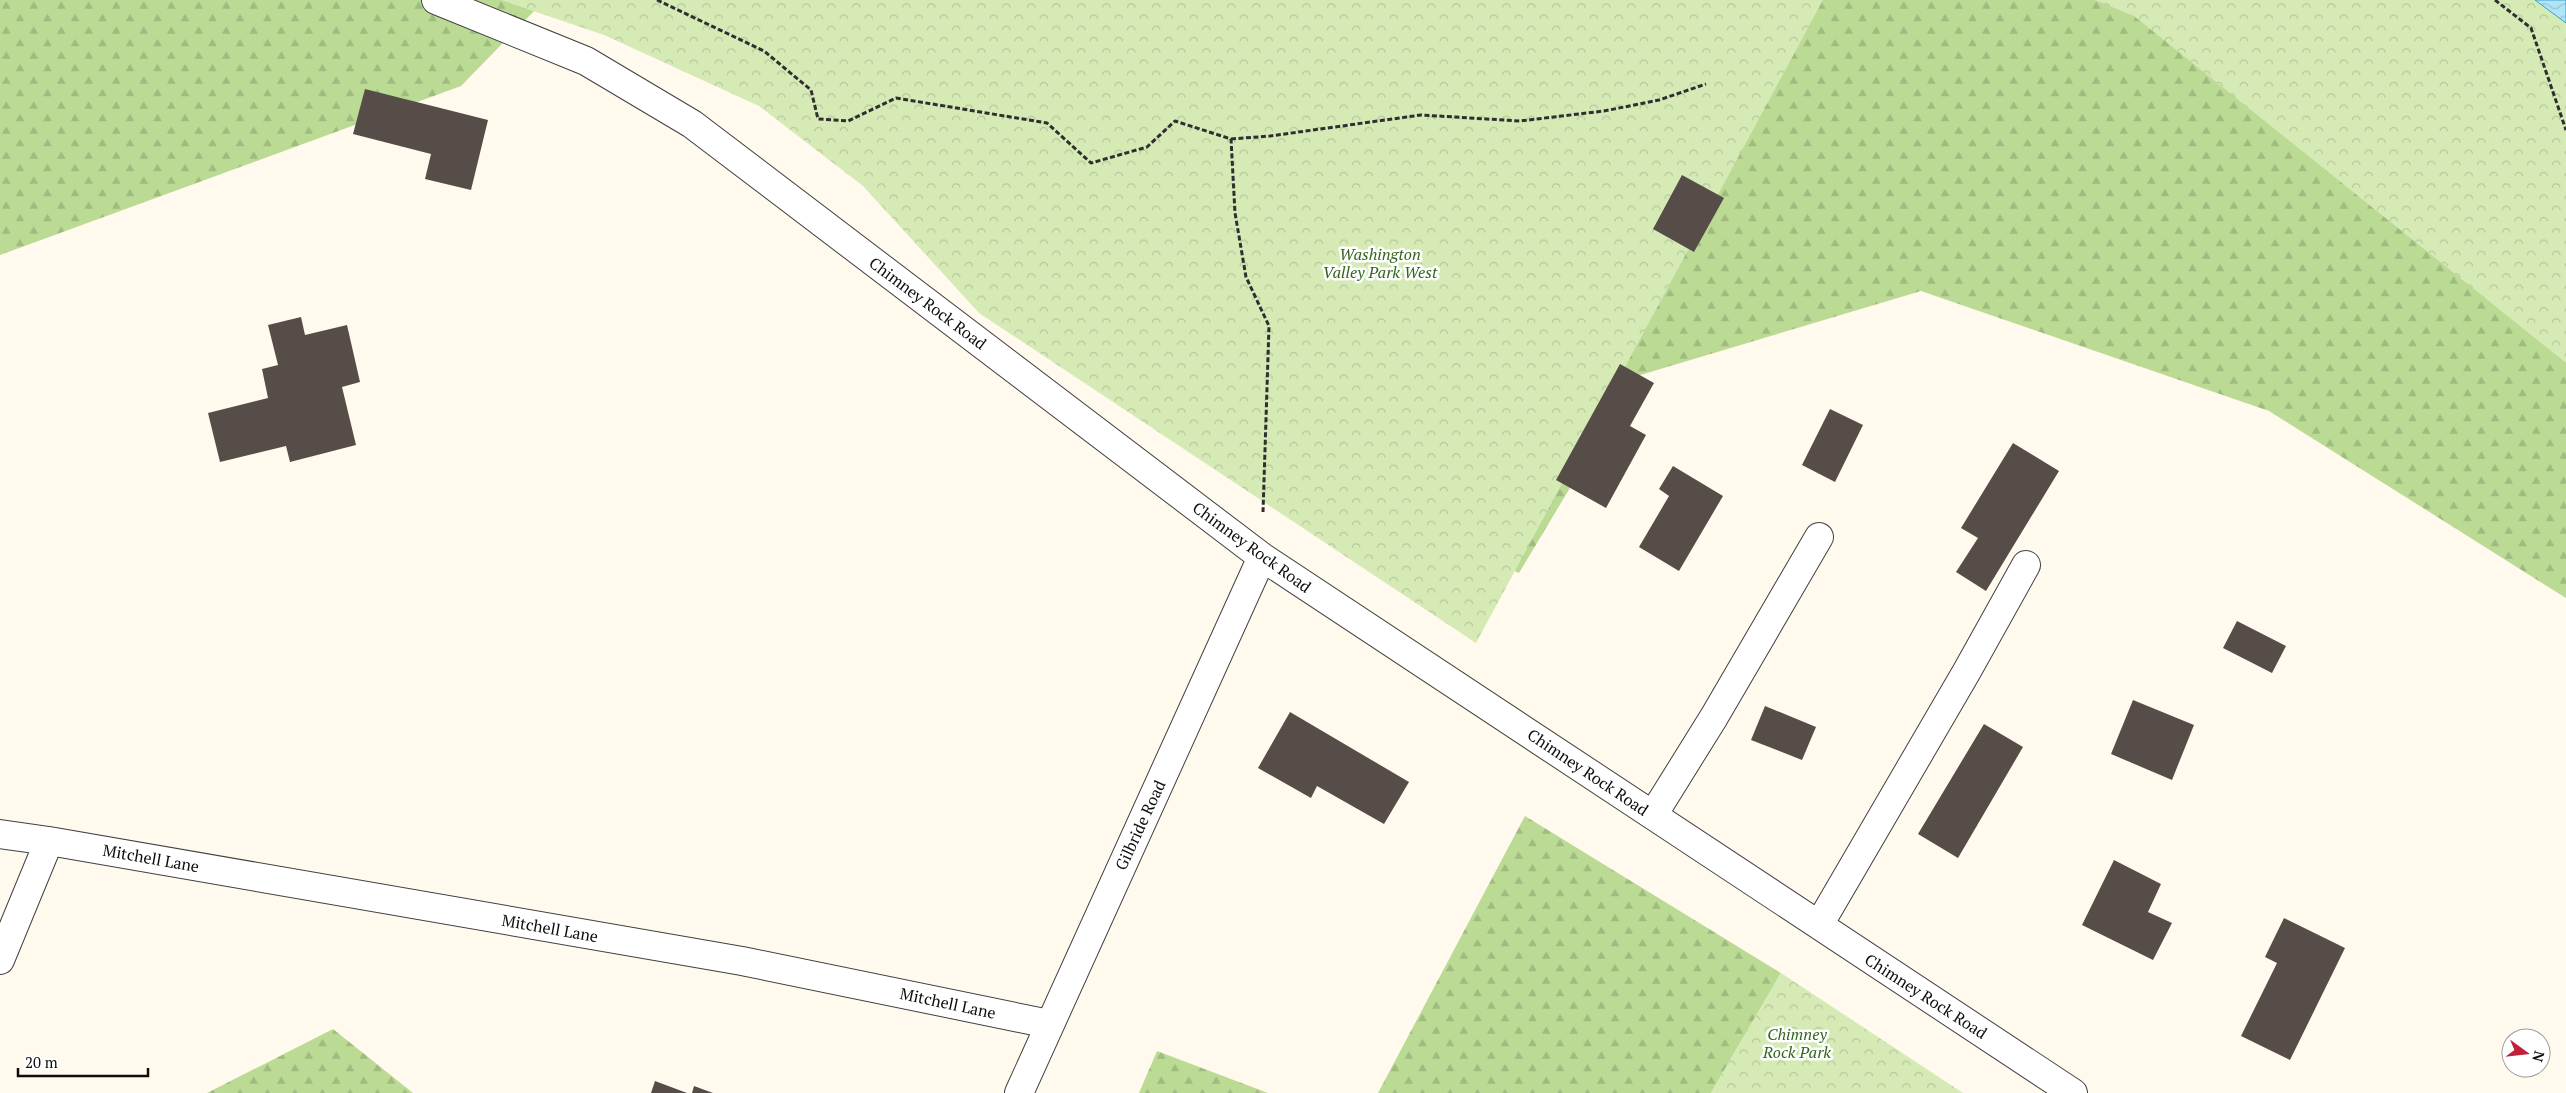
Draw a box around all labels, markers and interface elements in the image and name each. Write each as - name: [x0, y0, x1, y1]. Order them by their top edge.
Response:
- park label: Washington Valley Park West: [1323, 243, 1438, 283]
- street label: Chimney Rock Road: [865, 252, 991, 354]
- street label: Chimney Rock Road: [1188, 496, 1316, 598]
- street label: Chimney Rock Road: [1523, 723, 1653, 821]
- street label: Gilbride Road: [1110, 776, 1170, 874]
- street label: Mitchell Lane: [101, 839, 201, 877]
- street label: Mitchell Lane: [500, 909, 600, 947]
- street label: Chimney Rock Road: [1861, 948, 1991, 1044]
- street label: Mitchell Lane: [898, 982, 998, 1024]
- park label: Chimney Rock Park: [1762, 1023, 1831, 1063]
- north arrow: [2501, 1028, 2551, 1078]
- scale bar: [18, 1046, 148, 1078]
- text: N: [2528, 1049, 2550, 1064]
- text: 20 m: [25, 1052, 58, 1072]

